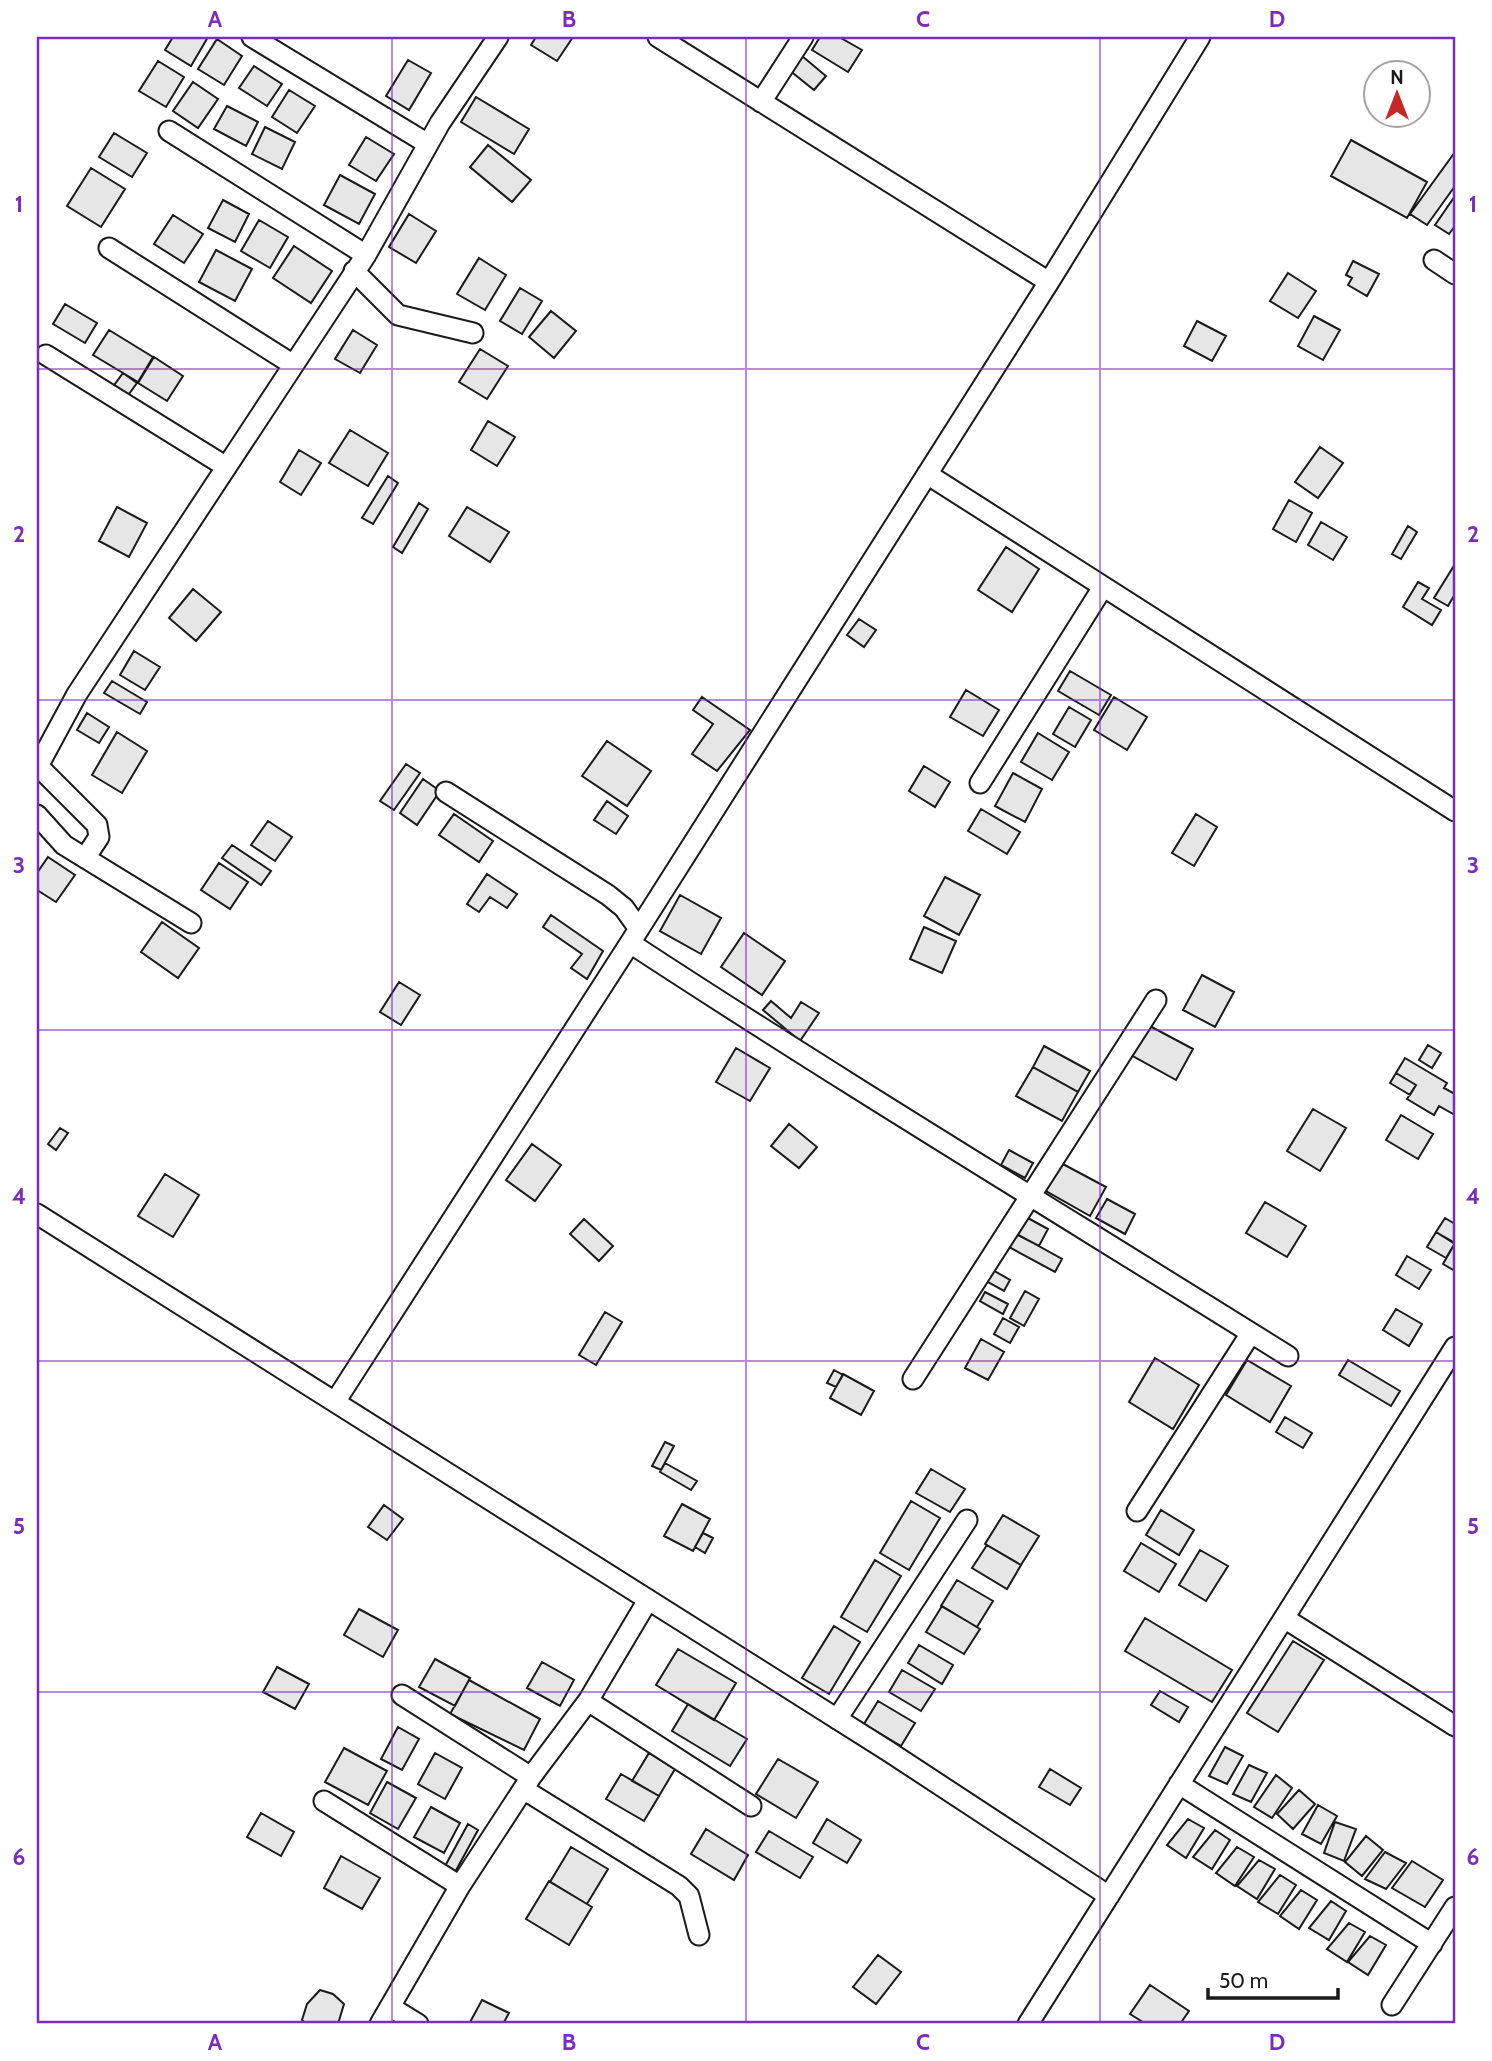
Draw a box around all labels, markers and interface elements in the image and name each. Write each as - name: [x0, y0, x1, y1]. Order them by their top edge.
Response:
- text: A: [208, 5, 223, 33]
- text: B: [562, 5, 576, 33]
- text: C: [916, 5, 930, 33]
- text: D: [1269, 5, 1285, 33]
- north arrow: [1362, 60, 1432, 130]
- text: N: [1390, 66, 1404, 89]
- text: 1: [15, 190, 23, 218]
- text: 1: [1469, 190, 1477, 218]
- text: 2: [13, 520, 25, 548]
- text: 2: [1467, 520, 1479, 548]
- text: 3: [13, 851, 25, 879]
- text: 3: [1467, 851, 1479, 879]
- text: 4: [12, 1182, 26, 1210]
- text: 4: [1466, 1182, 1480, 1210]
- text: 5: [13, 1512, 25, 1540]
- text: 5: [1467, 1512, 1479, 1540]
- text: 6: [13, 1843, 25, 1871]
- text: 6: [1467, 1843, 1479, 1871]
- scale bar: [1208, 1956, 1338, 2000]
- text: 50 m: [1219, 1968, 1268, 1993]
- text: A: [208, 2028, 223, 2056]
- text: B: [562, 2028, 576, 2056]
- text: C: [916, 2028, 930, 2056]
- text: D: [1269, 2028, 1285, 2056]

